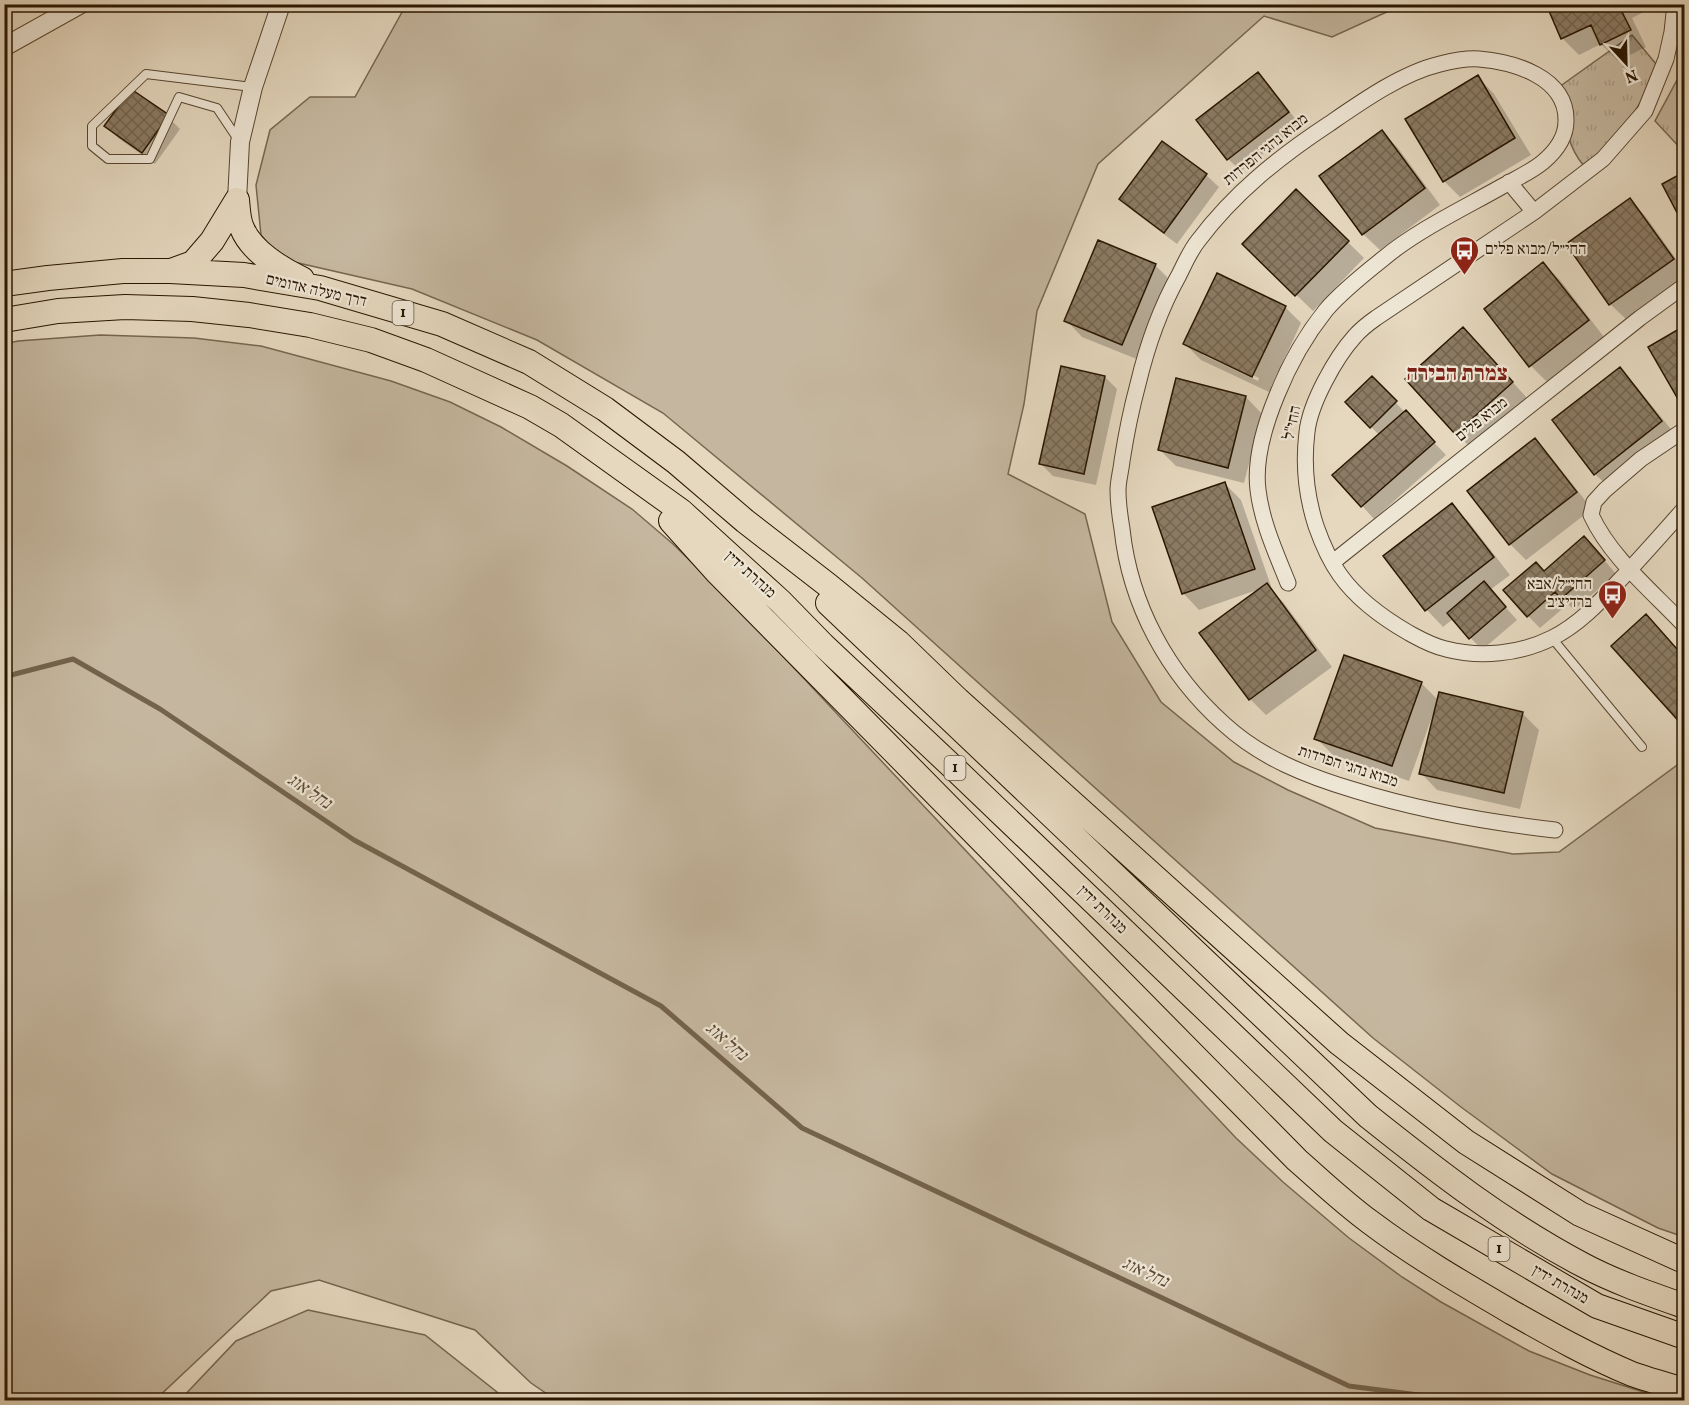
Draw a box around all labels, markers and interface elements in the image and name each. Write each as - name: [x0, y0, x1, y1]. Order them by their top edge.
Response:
- north arrow: [1596, 33, 1656, 93]
- text: N: [1621, 63, 1640, 88]
- street label: מבוא נהגי הפרדות: [1219, 109, 1313, 191]
- bus stop icon: החי״ל/מבוא פלים: [1448, 234, 1480, 276]
- place label: החי״ל/מבוא פלים: [1485, 239, 1587, 261]
- street label: דרך מעלה אדומים: [263, 269, 369, 313]
- road number: 1: [392, 301, 414, 325]
- district label: צמרת הבירה: [1406, 359, 1508, 390]
- street label: מבוא פלים: [1451, 392, 1513, 448]
- street label: החי"ל: [1279, 404, 1307, 442]
- street label: מנהרת ידין: [720, 546, 780, 604]
- place label: החי״ל/אבא ברדיצ׳ב: [1527, 574, 1592, 614]
- bus stop icon: החי״ל/אבא ברדיצ׳ב: [1597, 578, 1629, 620]
- street label: מבוא נהגי הפרדות: [1295, 740, 1401, 794]
- road number: 1: [944, 756, 966, 780]
- water label: נחל אוג: [282, 768, 338, 817]
- street label: מנהרת ידין: [1072, 881, 1132, 939]
- water label: נחל אוג: [700, 1017, 754, 1069]
- road number: 1: [1488, 1237, 1510, 1261]
- water label: נחל אוג: [1118, 1251, 1174, 1295]
- street label: מנהרת ידין: [1528, 1260, 1592, 1310]

